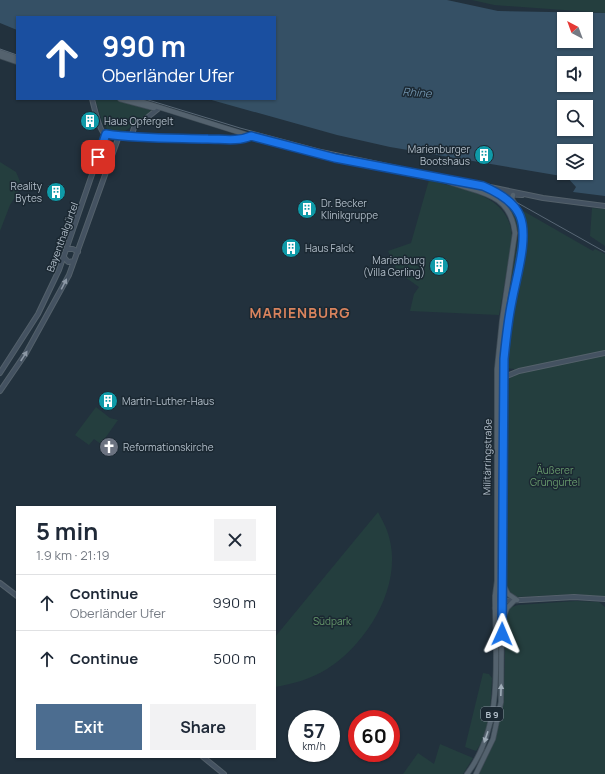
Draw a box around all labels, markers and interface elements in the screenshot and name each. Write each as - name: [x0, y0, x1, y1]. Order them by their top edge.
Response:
- north arrow: [557, 12, 593, 48]
- map controls: [557, 12, 593, 180]
- text: 990 m: [102, 27, 186, 65]
- icon: ahead: [36, 32, 88, 84]
- button: sound: [557, 56, 593, 92]
- text: Oberländer Ufer: [102, 63, 234, 87]
- water label: Rhine: [402, 84, 433, 101]
- button: search: [557, 100, 593, 136]
- building icon: Haus Opfergelt: [79, 110, 101, 132]
- place label: Haus Opfergelt: [104, 114, 173, 128]
- pin: [81, 140, 115, 174]
- place label: Marienburger Bootshaus: [408, 142, 470, 168]
- building icon: Marienburger Bootshaus: [473, 144, 495, 166]
- button: layers: [557, 144, 593, 180]
- icon: arrive: [87, 146, 109, 168]
- place label: Reality Bytes: [11, 179, 43, 205]
- building icon: Reality Bytes: [45, 181, 67, 203]
- place label: Dr. Becker Klinikgruppe: [321, 196, 378, 222]
- building icon: Dr. Becker Klinikgruppe: [296, 198, 318, 220]
- street label: Bayenthalgürtel: [43, 200, 81, 274]
- building icon: Haus Falck: [280, 237, 302, 259]
- place label: Haus Falck: [305, 241, 355, 255]
- place label: Marienburg (Villa Gerling): [363, 253, 425, 279]
- building icon: Marienburg (Villa Gerling): [428, 255, 450, 277]
- one-way arrow: [61, 279, 67, 290]
- district label: MARIENBURG: [249, 303, 351, 322]
- one-way arrow: [20, 350, 27, 362]
- building icon: Martin-Luther-Haus: [97, 390, 119, 412]
- place label: Martin-Luther-Haus: [122, 394, 214, 408]
- street label: Militärringstraße: [479, 419, 495, 495]
- church icon: Reformationskirche: [98, 436, 120, 458]
- place label: Reformationskirche: [123, 440, 214, 454]
- park label: Äußerer Grüngürtel: [530, 463, 580, 489]
- text: 5 min: [36, 514, 98, 547]
- button: close: [214, 519, 256, 561]
- text: 1.9 km · 21:19: [36, 546, 110, 564]
- text: Continue: [70, 583, 138, 604]
- icon: ahead: [36, 592, 58, 614]
- text: 990 m: [213, 592, 256, 613]
- text: Oberländer Ufer: [70, 604, 166, 622]
- position arrow: [481, 613, 523, 655]
- park label: Südpark: [313, 614, 352, 628]
- icon: ahead: [36, 648, 58, 670]
- text: Continue: [70, 648, 138, 669]
- text: 500 m: [213, 648, 256, 669]
- one-way arrow: [498, 684, 505, 696]
- button: Exit: [36, 704, 142, 750]
- button: Share: [150, 704, 256, 750]
- road number: B 9: [481, 707, 503, 721]
- speed limit sign: 60: [348, 710, 400, 762]
- text: 57: [303, 717, 325, 744]
- one-way arrow: [482, 731, 488, 743]
- text: km/h: [302, 739, 326, 753]

